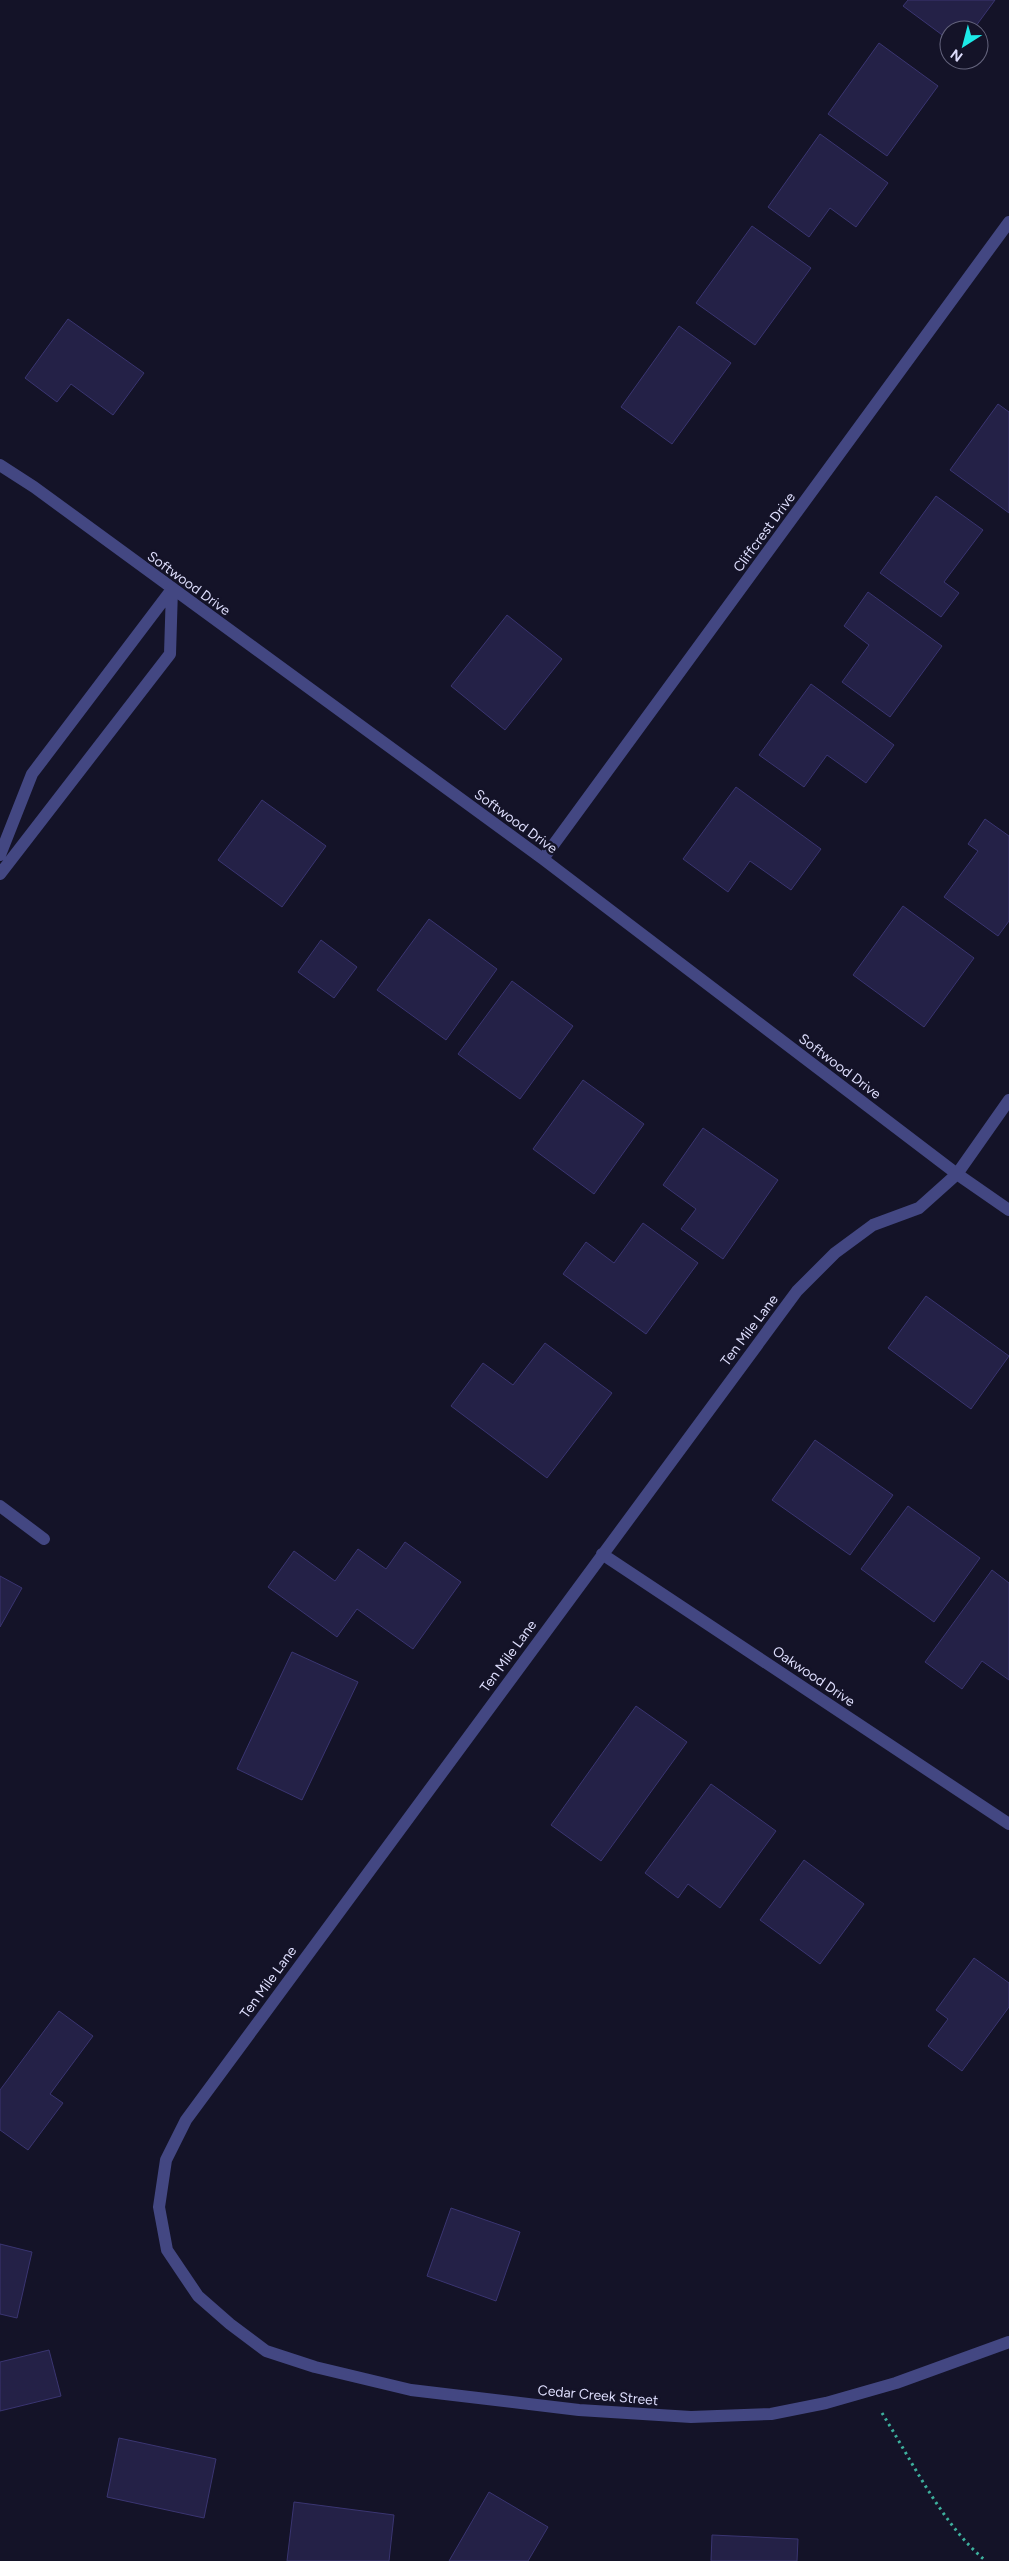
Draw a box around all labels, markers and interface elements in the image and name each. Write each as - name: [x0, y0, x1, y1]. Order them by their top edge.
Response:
- north arrow: [939, 20, 989, 70]
- text: N: [947, 45, 966, 65]
- street label: Cliffcrest Drive: [730, 489, 799, 575]
- street label: Softwood Drive: [144, 548, 234, 619]
- street label: Softwood Drive: [471, 786, 561, 857]
- street label: Softwood Drive: [795, 1030, 884, 1103]
- street label: Ten Mile Lane: [717, 1291, 782, 1369]
- street label: Ten Mile Lane: [477, 1617, 540, 1696]
- street label: Oakwood Drive: [769, 1643, 859, 1710]
- street label: Ten Mile Lane: [237, 1943, 300, 2022]
- street label: Cedar Creek Street: [537, 2382, 659, 2409]

